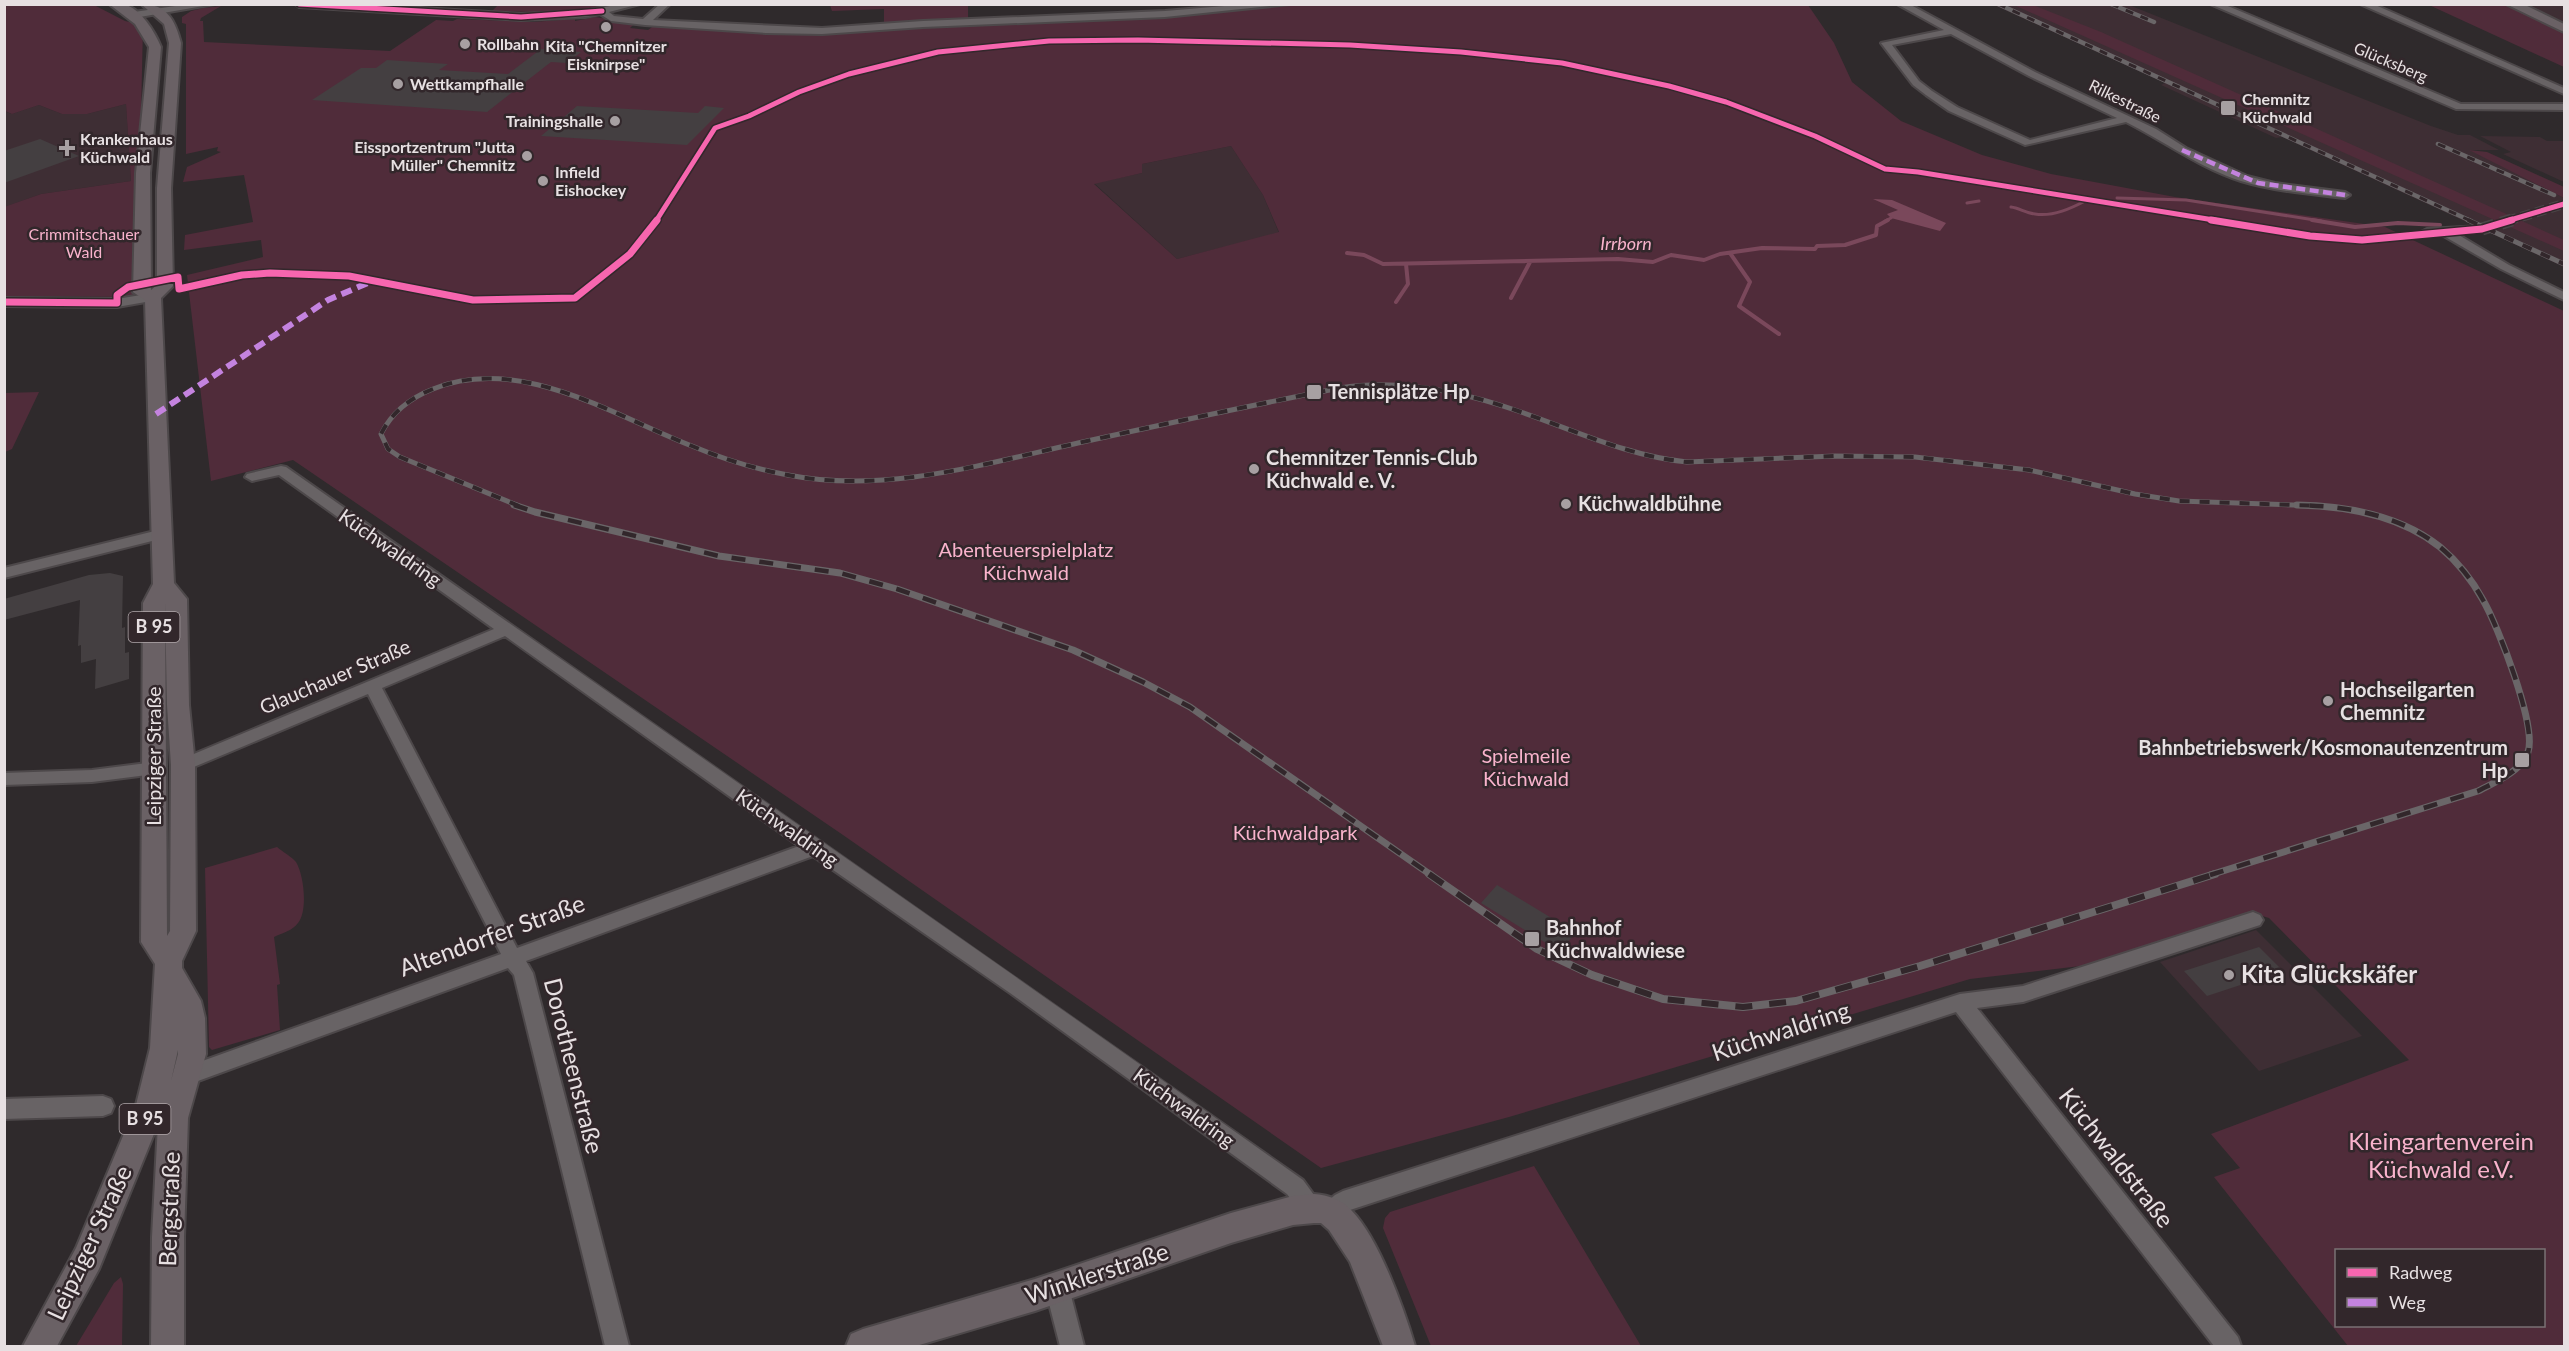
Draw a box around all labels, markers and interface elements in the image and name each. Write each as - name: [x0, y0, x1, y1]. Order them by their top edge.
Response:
- marker: Kita "Chemnitzer Eisknirpse": [599, 20, 613, 34]
- place label: Rollbahn: [477, 34, 539, 53]
- place label: Kita "Chemnitzer Eisknirpse": [545, 36, 667, 73]
- marker: Rollbahn: [458, 37, 472, 51]
- street label: Glücksberg: [2351, 37, 2431, 86]
- place label: Wettkampfhalle: [410, 74, 525, 93]
- street label: Rilkestraße: [2086, 75, 2164, 126]
- marker: Wettkampfhalle: [391, 77, 405, 91]
- place label: Chemnitz Küchwald: [2242, 89, 2312, 126]
- marker: Chemnitz Küchwald: [2219, 99, 2237, 117]
- place label: Trainingshalle: [506, 111, 603, 130]
- marker: Trainingshalle: [608, 114, 622, 128]
- place label: Krankenhaus Küchwald: [80, 129, 173, 166]
- place label: Eissportzentrum "Jutta Müller" Chemnitz: [354, 137, 515, 174]
- marker: Krankenhaus Küchwald: [58, 139, 76, 157]
- marker: Eissportzentrum "Jutta Müller" Chemnitz: [520, 149, 534, 163]
- place label: Infield Eishockey: [555, 162, 627, 199]
- marker: Infield Eishockey: [536, 174, 550, 188]
- park label: Crimmitschauer Wald: [29, 224, 140, 261]
- water label: Irrborn: [1600, 232, 1652, 254]
- place label: Tennisplätze Hp: [1328, 379, 1470, 403]
- marker: Tennisplätze Hp: [1305, 383, 1323, 401]
- place label: Chemnitzer Tennis-Club Küchwald e. V.: [1266, 445, 1478, 492]
- marker: Chemnitzer Tennis-Club Küchwald e. V.: [1247, 462, 1261, 476]
- place label: Küchwaldbühne: [1578, 491, 1722, 515]
- marker: Küchwaldbühne: [1559, 497, 1573, 511]
- street label: Küchwaldring: [335, 503, 446, 591]
- park label: Abenteuerspielplatz Küchwald: [939, 537, 1113, 584]
- road number: B 95: [128, 612, 180, 642]
- street label: Glauchauer Straße: [256, 633, 414, 719]
- place label: Hochseilgarten Chemnitz: [2340, 677, 2475, 724]
- street label: Leipziger Straße: [141, 686, 165, 826]
- marker: Hochseilgarten Chemnitz: [2321, 694, 2335, 708]
- place label: Bahnbetriebswerk/Kosmonautenzentrum Hp: [2138, 735, 2508, 782]
- park label: Spielmeile Küchwald: [1481, 743, 1571, 790]
- marker: Bahnbetriebswerk/Kosmonautenzentrum Hp: [2513, 751, 2531, 769]
- street label: Küchwaldring: [732, 783, 843, 871]
- park label: Küchwaldpark: [1233, 820, 1358, 844]
- street label: Altendorfer Straße: [395, 888, 588, 982]
- place label: Bahnhof Küchwaldwiese: [1546, 915, 1685, 962]
- marker: Bahnhof Küchwaldwiese: [1523, 930, 1541, 948]
- place label: Kita Glückskäfer: [2241, 959, 2417, 988]
- marker: Kita Glückskäfer: [2222, 968, 2236, 982]
- street label: Dorotheenstraße: [539, 975, 610, 1157]
- street label: Küchwaldring: [1708, 995, 1853, 1067]
- street label: Küchwaldring: [1129, 1062, 1240, 1152]
- street label: Küchwaldstraße: [2054, 1081, 2181, 1233]
- road number: B 95: [120, 1104, 170, 1134]
- park label: Kleingartenverein Küchwald e.V.: [2348, 1126, 2534, 1183]
- street label: Bergstraße: [152, 1151, 185, 1267]
- street label: Leipziger Straße: [40, 1160, 137, 1324]
- street label: Winklerstraße: [1021, 1236, 1172, 1309]
- legend: [2335, 1249, 2545, 1327]
- text: Radweg: [2389, 1261, 2452, 1283]
- text: Weg: [2389, 1291, 2426, 1313]

